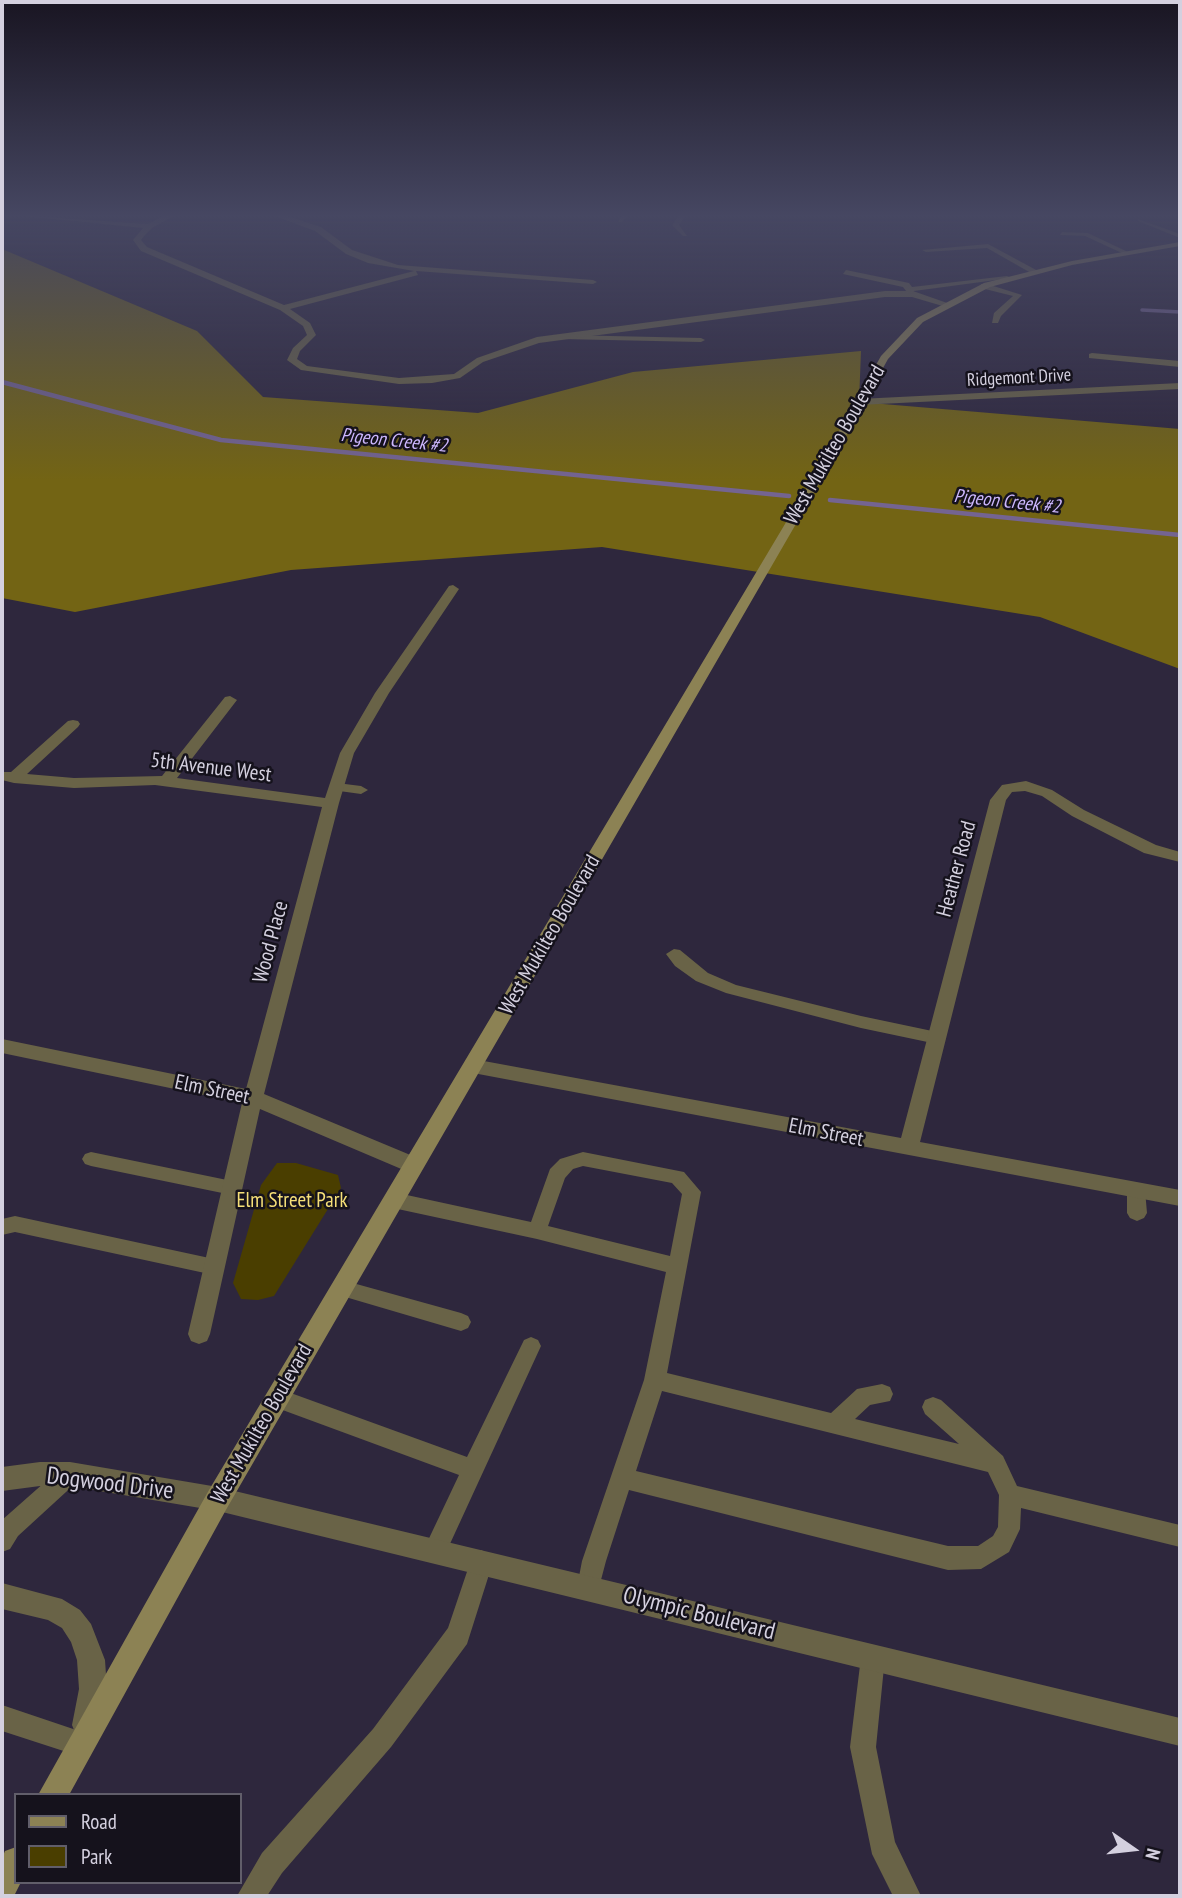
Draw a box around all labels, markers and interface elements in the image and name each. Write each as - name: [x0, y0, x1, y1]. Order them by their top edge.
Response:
- street label: West Mukilteo Boulevard: [779, 361, 891, 529]
- street label: Ridgemont Drive: [966, 364, 1072, 392]
- water label: Pigeon Creek #2: [340, 424, 448, 458]
- water label: Pigeon Creek #2: [953, 485, 1061, 519]
- street label: 5th Avenue West: [149, 748, 273, 788]
- street label: Heather Road: [932, 818, 982, 920]
- street label: West Mukilteo Boulevard: [494, 851, 606, 1019]
- street label: Wood Place: [248, 898, 294, 986]
- street label: Elm Street: [172, 1070, 252, 1110]
- street label: Elm Street: [787, 1113, 865, 1153]
- park label: Elm Street Park: [236, 1188, 348, 1214]
- street label: West Mukilteo Boulevard: [206, 1340, 318, 1508]
- street label: Dogwood Drive: [45, 1462, 175, 1506]
- street label: Olympic Boulevard: [620, 1581, 778, 1647]
- legend: [14, 1793, 242, 1884]
- text: Road: [81, 1808, 117, 1835]
- north arrow: [1098, 1814, 1168, 1884]
- text: Park: [81, 1843, 112, 1870]
- text: N: [1140, 1846, 1166, 1862]

